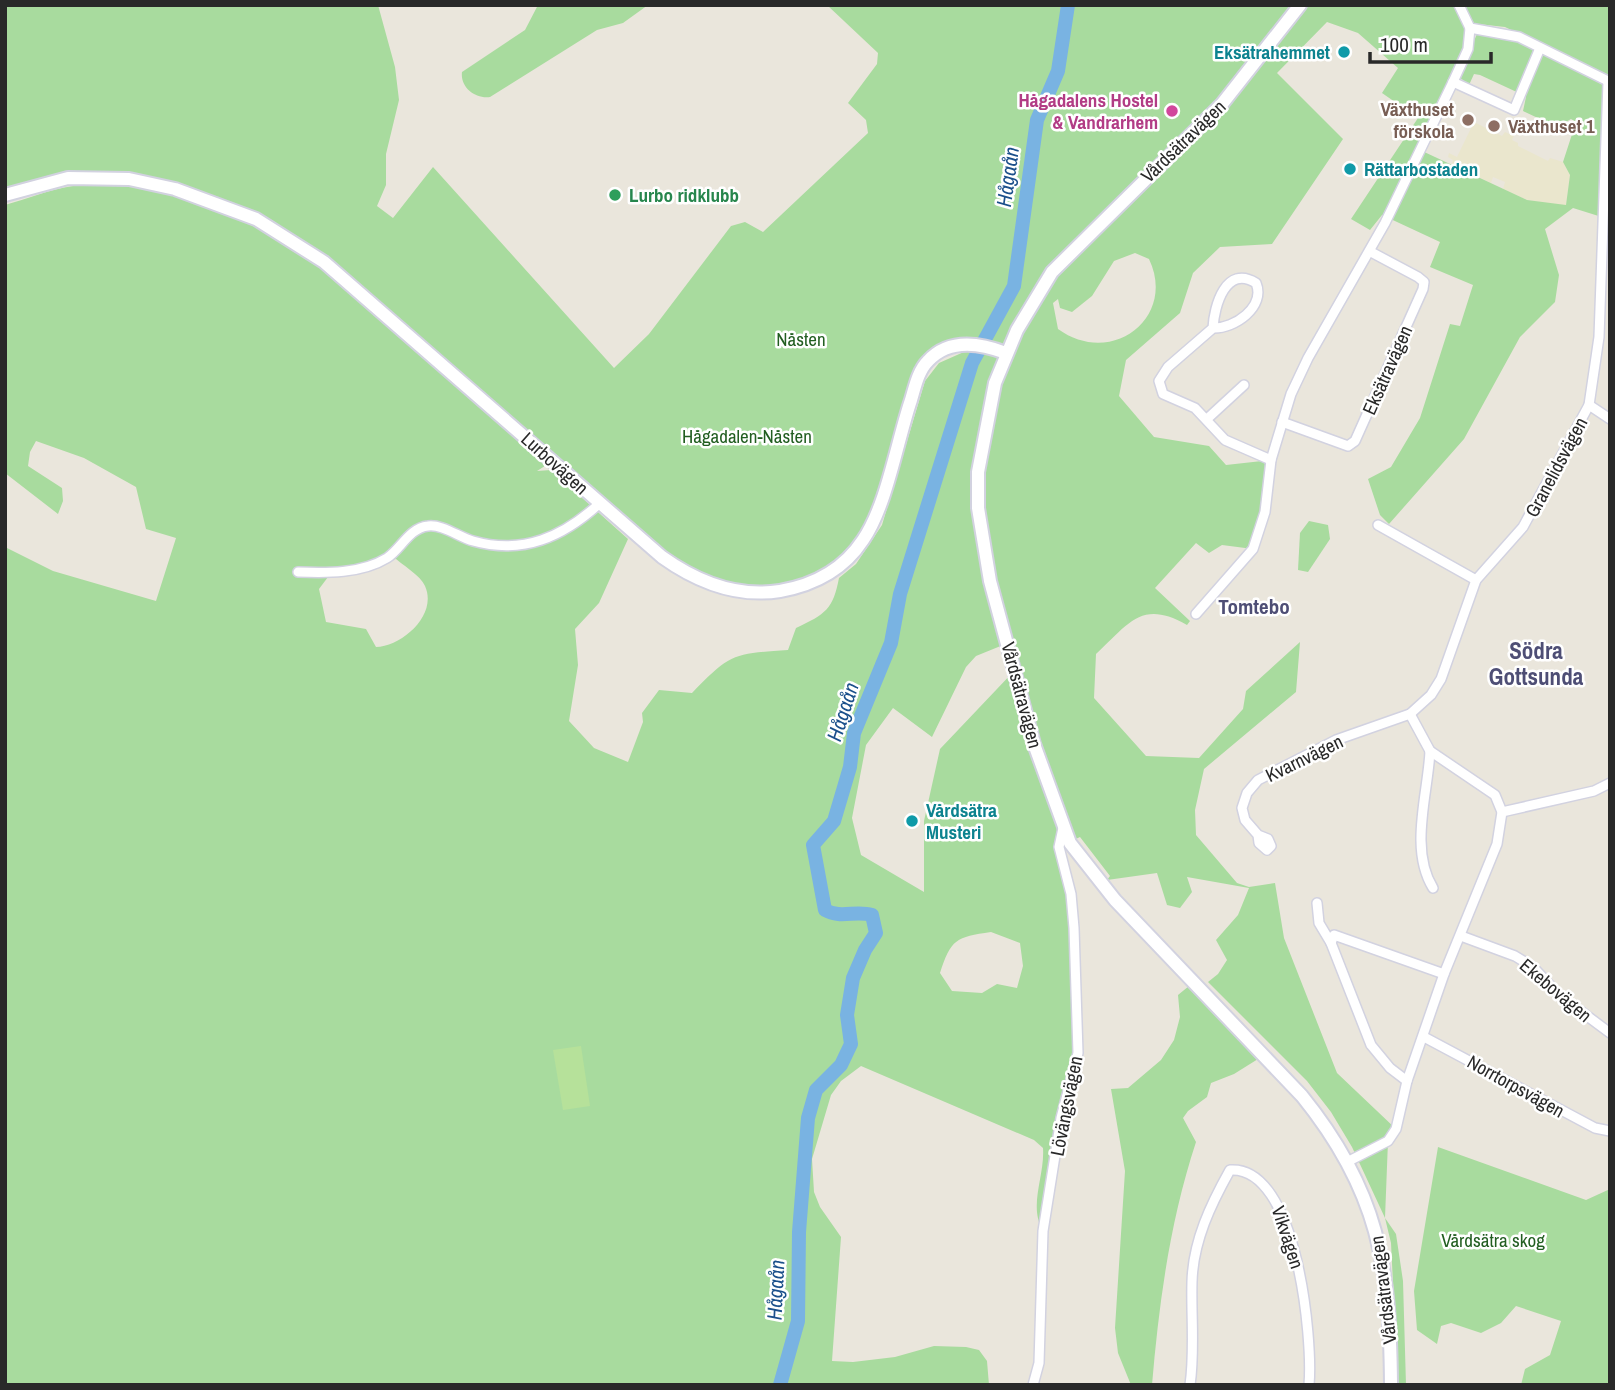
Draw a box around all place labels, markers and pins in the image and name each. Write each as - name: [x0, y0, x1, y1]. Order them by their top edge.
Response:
- place label: Eksätrahemmet: [1214, 39, 1330, 65]
- marker: Eksätrahemmet: [1336, 44, 1352, 60]
- place label: Hågadalens Hostel & Vandrarhem: [1019, 87, 1158, 135]
- place label: Växthuset förskola: [1380, 96, 1454, 144]
- marker: Hågadalens Hostel & Vandrarhem: [1164, 103, 1180, 119]
- marker: Växthuset förskola: [1460, 112, 1476, 128]
- place label: Växthuset 1: [1508, 113, 1595, 139]
- marker: Växthuset 1: [1486, 118, 1502, 134]
- place label: Rättarbostaden: [1364, 156, 1478, 182]
- marker: Rättarbostaden: [1342, 161, 1358, 177]
- place label: Lurbo ridklubb: [629, 182, 739, 208]
- marker: Lurbo ridklubb: [607, 187, 623, 203]
- place label: Vårdsätra Musteri: [926, 797, 997, 845]
- marker: Vårdsätra Musteri: [904, 813, 920, 829]

